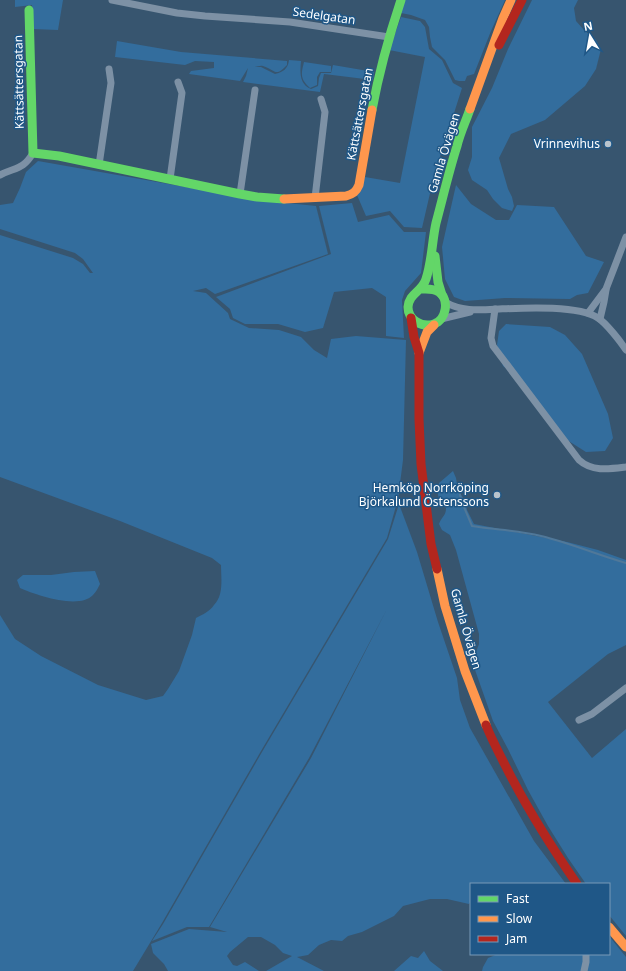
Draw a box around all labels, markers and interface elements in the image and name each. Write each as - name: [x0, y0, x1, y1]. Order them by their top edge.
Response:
- street label: Sedelgatan: [292, 3, 357, 28]
- north arrow: [570, 16, 610, 56]
- text: N: [582, 17, 594, 34]
- street label: Kättsättersgatan: [9, 35, 28, 129]
- street label: Kättsättersgatan: [342, 66, 377, 162]
- street label: Gamla Övägen: [423, 110, 464, 195]
- place label: Vrinnevihus: [534, 135, 600, 152]
- marker: Vrinnevihus: [603, 139, 613, 149]
- place label: Hemköp Norrköping Björkalund Östenssons: [359, 479, 489, 510]
- marker: Hemköp Norrköping Björkalund Östenssons: [492, 490, 502, 500]
- street label: Gamla Övägen: [447, 586, 486, 671]
- legend: [470, 883, 610, 955]
- text: Fast: [506, 890, 530, 907]
- text: Slow: [506, 910, 533, 927]
- text: Jam: [505, 930, 527, 947]

